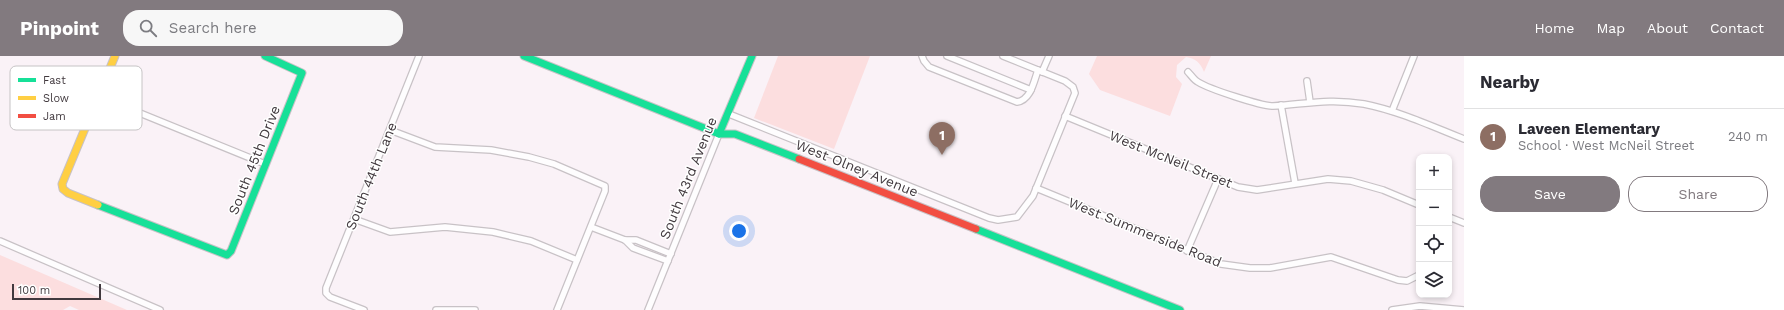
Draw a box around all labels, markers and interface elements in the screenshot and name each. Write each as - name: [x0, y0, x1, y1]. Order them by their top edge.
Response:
- search box: [123, 10, 403, 46]
- text: Pinpoint: [20, 17, 99, 40]
- icon: search: [137, 17, 159, 39]
- text: Search here: [169, 19, 257, 37]
- text: Home: [1534, 20, 1574, 36]
- text: Map: [1596, 20, 1625, 36]
- text: About: [1647, 20, 1688, 36]
- text: Contact: [1710, 20, 1764, 36]
- legend: [10, 66, 142, 130]
- text: Nearby: [1480, 72, 1539, 92]
- text: Fast: [43, 74, 66, 87]
- text: Slow: [43, 92, 69, 105]
- street label: South 45th Drive: [225, 103, 283, 217]
- text: Jam: [43, 110, 66, 123]
- street label: South 43rd Avenue: [656, 115, 720, 241]
- street label: South 44th Lane: [342, 120, 400, 232]
- text: Laveen Elementary: [1518, 120, 1660, 138]
- pin: 1: [929, 122, 955, 155]
- street label: West McNeil Street: [1107, 127, 1235, 191]
- text: 1: [1490, 129, 1496, 144]
- text: 240 m: [1728, 129, 1768, 144]
- street label: West Olney Avenue: [793, 136, 921, 200]
- text: School · West McNeil Street: [1518, 138, 1694, 153]
- map controls: [1416, 154, 1452, 298]
- button: +: [1416, 154, 1452, 190]
- button: Save: [1480, 176, 1620, 212]
- button: Share: [1628, 176, 1768, 212]
- button: −: [1416, 190, 1452, 226]
- street label: West Summerside Road: [1066, 194, 1224, 270]
- your location: [729, 221, 749, 241]
- button: locate: [1416, 226, 1452, 262]
- button: layers: [1416, 262, 1452, 298]
- scale bar: [12, 282, 101, 301]
- text: 100 m: [18, 284, 50, 297]

